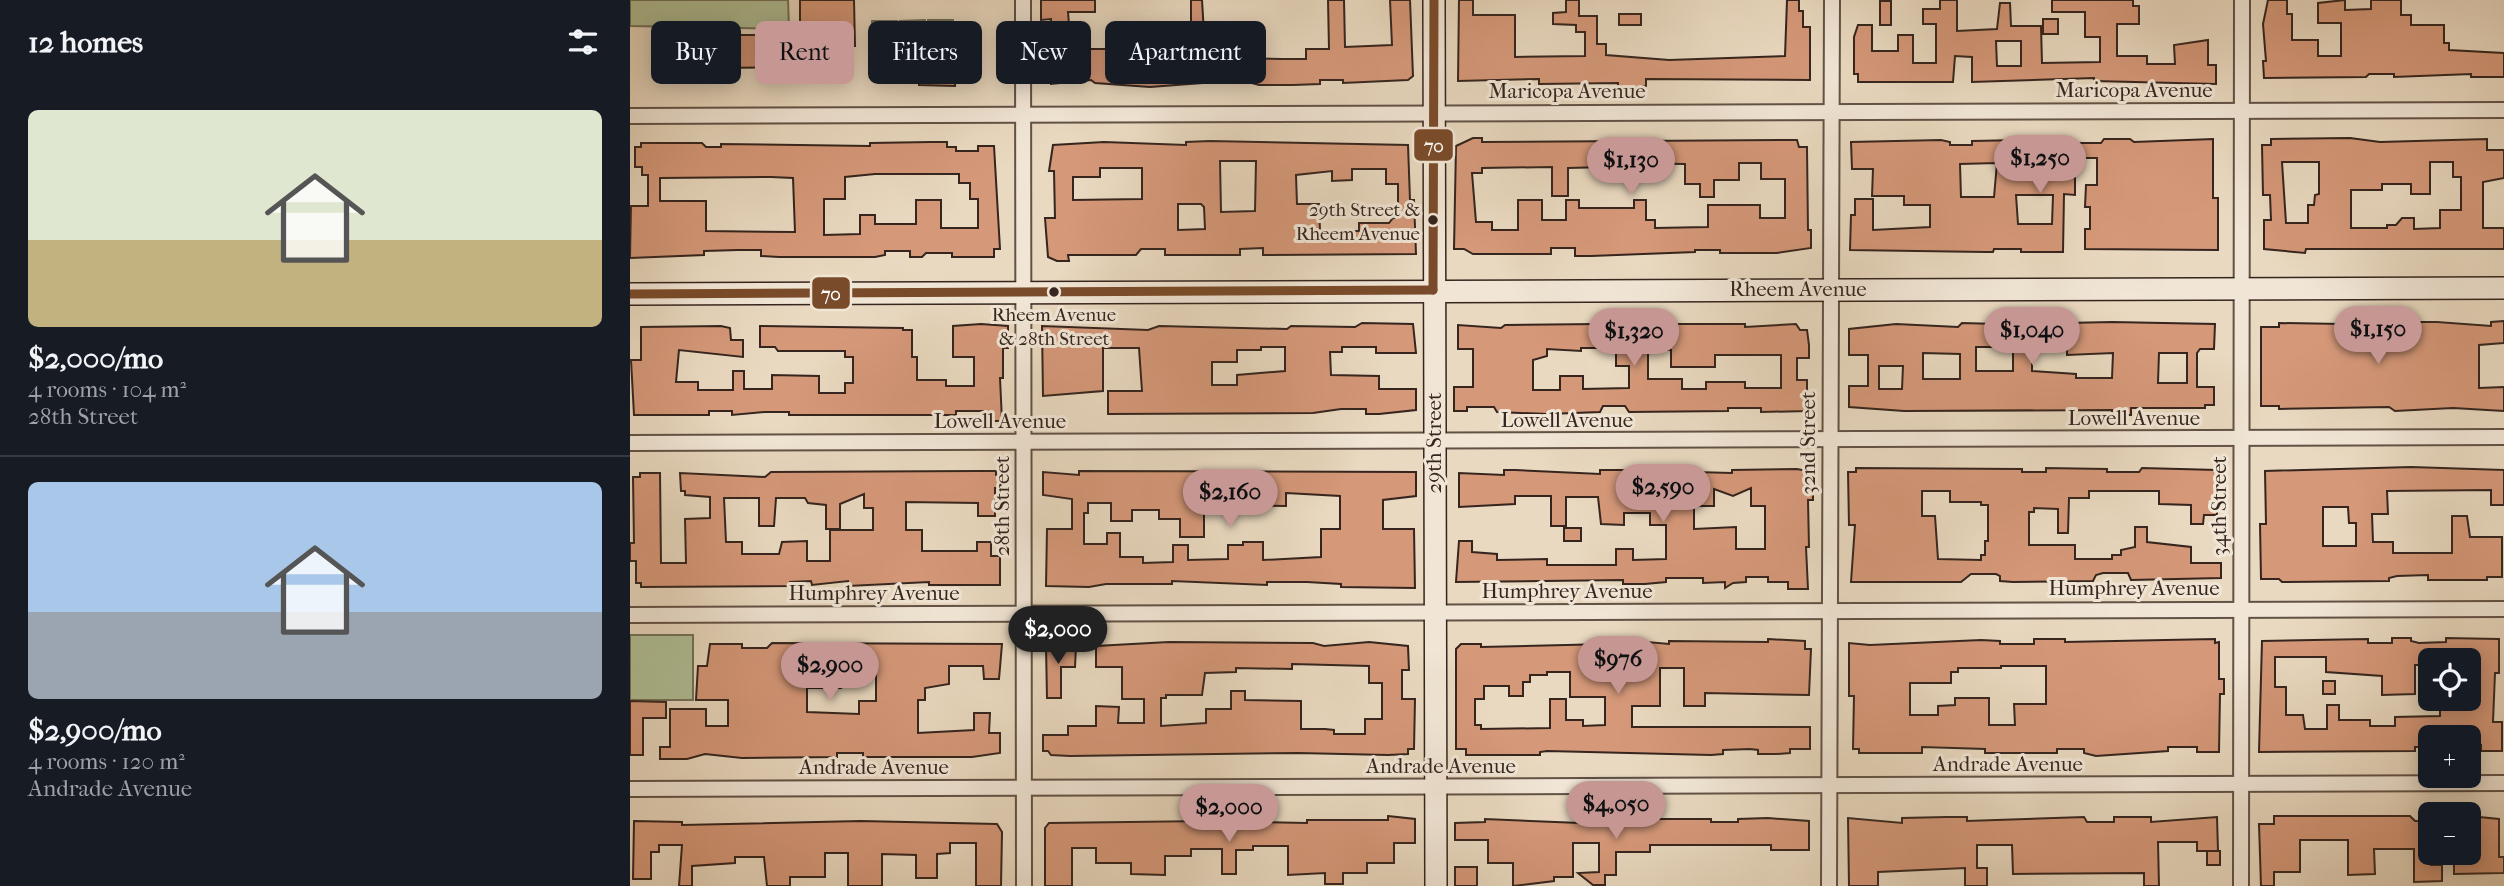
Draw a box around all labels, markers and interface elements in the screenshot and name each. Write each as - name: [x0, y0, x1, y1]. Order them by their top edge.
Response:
- chip: Buy: [651, 21, 741, 84]
- chip: Rent: [755, 21, 854, 84]
- chip: Filters: [868, 21, 982, 84]
- chip: New: [996, 21, 1091, 84]
- chip: Apartment: [1105, 21, 1266, 84]
- icon: filters: [564, 23, 602, 61]
- text: 12 homes: [28, 25, 143, 60]
- street label: Maricopa Avenue: [2055, 78, 2213, 102]
- street label: Maricopa Avenue: [1488, 79, 1646, 103]
- line badge: 70: [1413, 128, 1454, 162]
- text: 70: [1423, 135, 1444, 157]
- pin: $1,250: [1983, 136, 2097, 195]
- pin: $1,130: [1574, 138, 1688, 197]
- text: $1,250: [2010, 144, 2070, 171]
- text: $1,130: [1603, 146, 1659, 173]
- icon: home: [252, 155, 378, 281]
- place label: 29th Street & Rheem Avenue: [1296, 199, 1420, 245]
- marker: 29th Street & Rheem Avenue: [1426, 213, 1440, 227]
- line badge: 70: [811, 276, 851, 310]
- street label: Rheem Avenue: [1729, 277, 1867, 301]
- text: 70: [820, 283, 841, 305]
- marker: Rheem Avenue & 28th Street: [1047, 285, 1061, 299]
- place label: Rheem Avenue & 28th Street: [992, 304, 1116, 350]
- pin: $1,150: [2321, 306, 2435, 366]
- pin: $1,320: [1577, 308, 1691, 368]
- pin: $1,040: [1975, 308, 2089, 367]
- text: $1,150: [2350, 315, 2406, 342]
- text: $1,040: [2000, 316, 2064, 343]
- text: $1,320: [1604, 317, 1664, 344]
- text: $2,000/mo: [28, 341, 163, 376]
- text: 4 rooms · 104 m²: [28, 376, 186, 403]
- street label: 32nd Street: [1796, 391, 1820, 494]
- street label: 29th Street: [1422, 392, 1446, 494]
- text: 28th Street: [28, 403, 138, 430]
- street label: Lowell Avenue: [2068, 406, 2200, 430]
- street label: Lowell Avenue: [1501, 408, 1633, 432]
- street label: Lowell Avenue: [934, 409, 1066, 433]
- street label: 28th Street: [990, 455, 1014, 556]
- street label: 34th Street: [2207, 455, 2231, 556]
- pin: $2,590: [1606, 464, 1720, 524]
- pin: $2,160: [1173, 470, 1287, 529]
- text: $2,590: [1632, 473, 1695, 500]
- text: $2,160: [1199, 478, 1261, 505]
- icon: home: [252, 527, 378, 653]
- street label: Humphrey Avenue: [2048, 576, 2220, 600]
- street label: Humphrey Avenue: [1481, 579, 1653, 603]
- street label: Humphrey Avenue: [788, 581, 960, 605]
- pin: $2,000: [1001, 606, 1115, 666]
- text: $2,000: [1024, 615, 1092, 642]
- pin: $976: [1577, 636, 1659, 696]
- pin: $2,900: [773, 642, 887, 702]
- text: $976: [1594, 645, 1642, 672]
- map controls: [2418, 648, 2481, 865]
- button: locate: [2418, 648, 2481, 711]
- text: $2,900: [797, 651, 863, 678]
- text: $2,900/mo: [28, 713, 162, 748]
- button: +: [2418, 725, 2481, 788]
- text: 4 rooms · 120 m²: [28, 748, 185, 775]
- street label: Andrade Avenue: [1932, 752, 2083, 776]
- street label: Andrade Avenue: [1365, 754, 1516, 778]
- street label: Andrade Avenue: [798, 755, 949, 779]
- text: Andrade Avenue: [28, 775, 192, 802]
- pin: $4,050: [1559, 782, 1673, 841]
- pin: $2,000: [1172, 784, 1286, 844]
- text: $4,050: [1583, 790, 1649, 817]
- text: $2,000: [1195, 793, 1263, 820]
- button: −: [2418, 802, 2481, 865]

